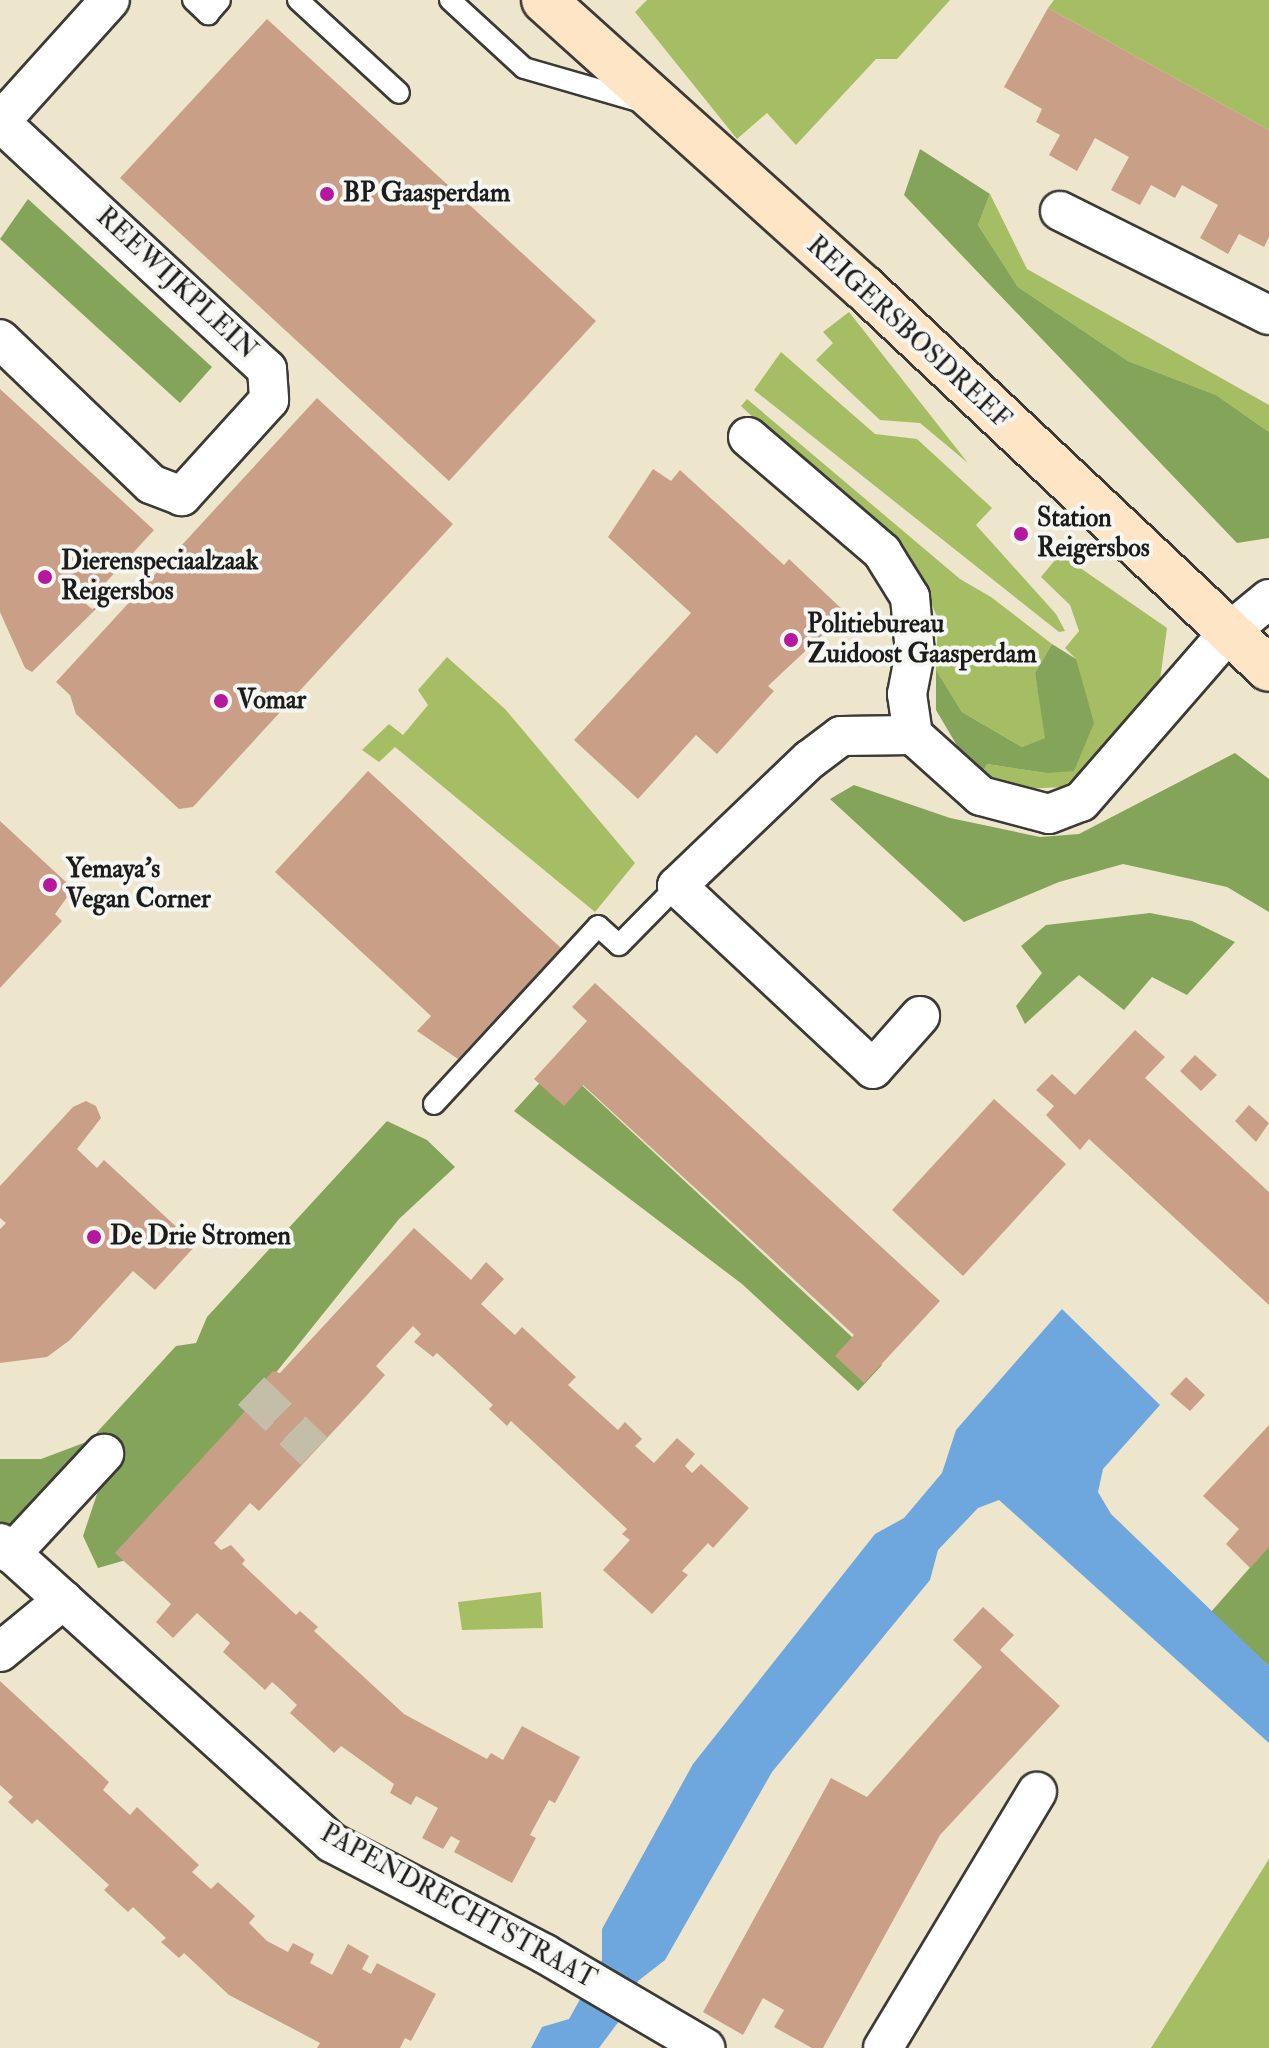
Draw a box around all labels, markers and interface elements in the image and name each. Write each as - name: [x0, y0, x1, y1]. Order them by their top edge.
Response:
- place label: BP Gaasperdam: [343, 178, 510, 210]
- marker: BP Gaasperdam: [318, 185, 336, 203]
- street label: REEWIJKPLEIN: [89, 202, 263, 366]
- street label: REIGERSBOSDREEF: [800, 230, 1016, 436]
- place label: Station Reigersbos: [1037, 503, 1150, 564]
- marker: Station Reigersbos: [1012, 525, 1030, 543]
- place label: Dierenspeciaalzaak Reigersbos: [61, 546, 259, 608]
- marker: Dierenspeciaalzaak Reigersbos: [36, 568, 54, 586]
- place label: Politiebureau Zuidoost Gaasperdam: [807, 609, 1037, 670]
- marker: Politiebureau Zuidoost Gaasperdam: [782, 631, 800, 649]
- place label: Vomar: [237, 685, 306, 717]
- marker: Vomar: [212, 692, 230, 710]
- place label: Yemaya's Vegan Corner: [66, 854, 211, 916]
- marker: Yemaya's Vegan Corner: [41, 876, 59, 894]
- place label: De Drie Stromen: [110, 1221, 291, 1253]
- marker: De Drie Stromen: [85, 1228, 103, 1246]
- street label: PAPENDRECHTSTRAAT: [315, 1818, 601, 1996]

